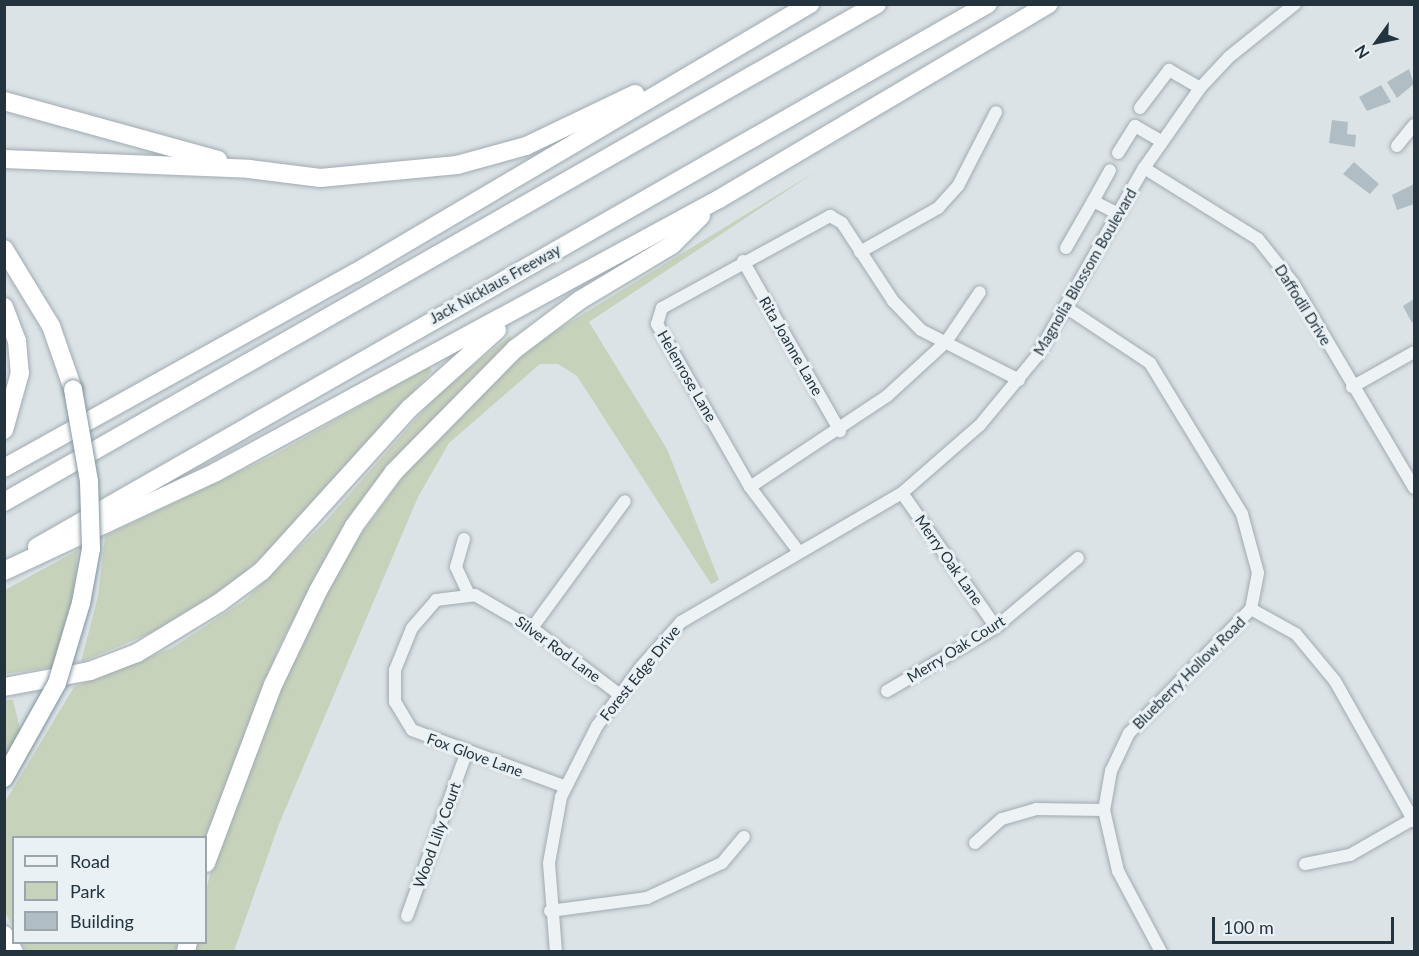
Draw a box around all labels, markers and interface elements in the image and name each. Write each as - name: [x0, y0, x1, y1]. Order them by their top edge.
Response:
- north arrow: [1347, 12, 1407, 72]
- text: N: [1350, 42, 1373, 62]
- street label: Magnolia Blossom Boulevard: [1030, 185, 1140, 359]
- street label: Jack Nicklaus Freeway: [426, 240, 564, 328]
- street label: Daffodil Drive: [1271, 261, 1335, 349]
- street label: Rita Joanne Lane: [755, 293, 827, 399]
- street label: Helenrose Lane: [654, 327, 720, 425]
- street label: Merry Oak Lane: [911, 511, 987, 609]
- street label: Silver Rod Lane: [512, 612, 604, 686]
- street label: Merry Oak Court: [904, 612, 1008, 686]
- street label: Blueberry Hollow Road: [1129, 613, 1249, 733]
- street label: Forest Edge Drive: [596, 622, 684, 724]
- street label: Fox Glove Lane: [425, 729, 525, 781]
- street label: Wood Lilly Court: [409, 780, 465, 890]
- legend: [12, 836, 207, 944]
- text: Road: [70, 850, 110, 872]
- text: Park: [70, 880, 105, 902]
- scale bar: [1215, 905, 1396, 943]
- text: Building: [70, 910, 134, 932]
- text: 100 m: [1223, 916, 1274, 938]

